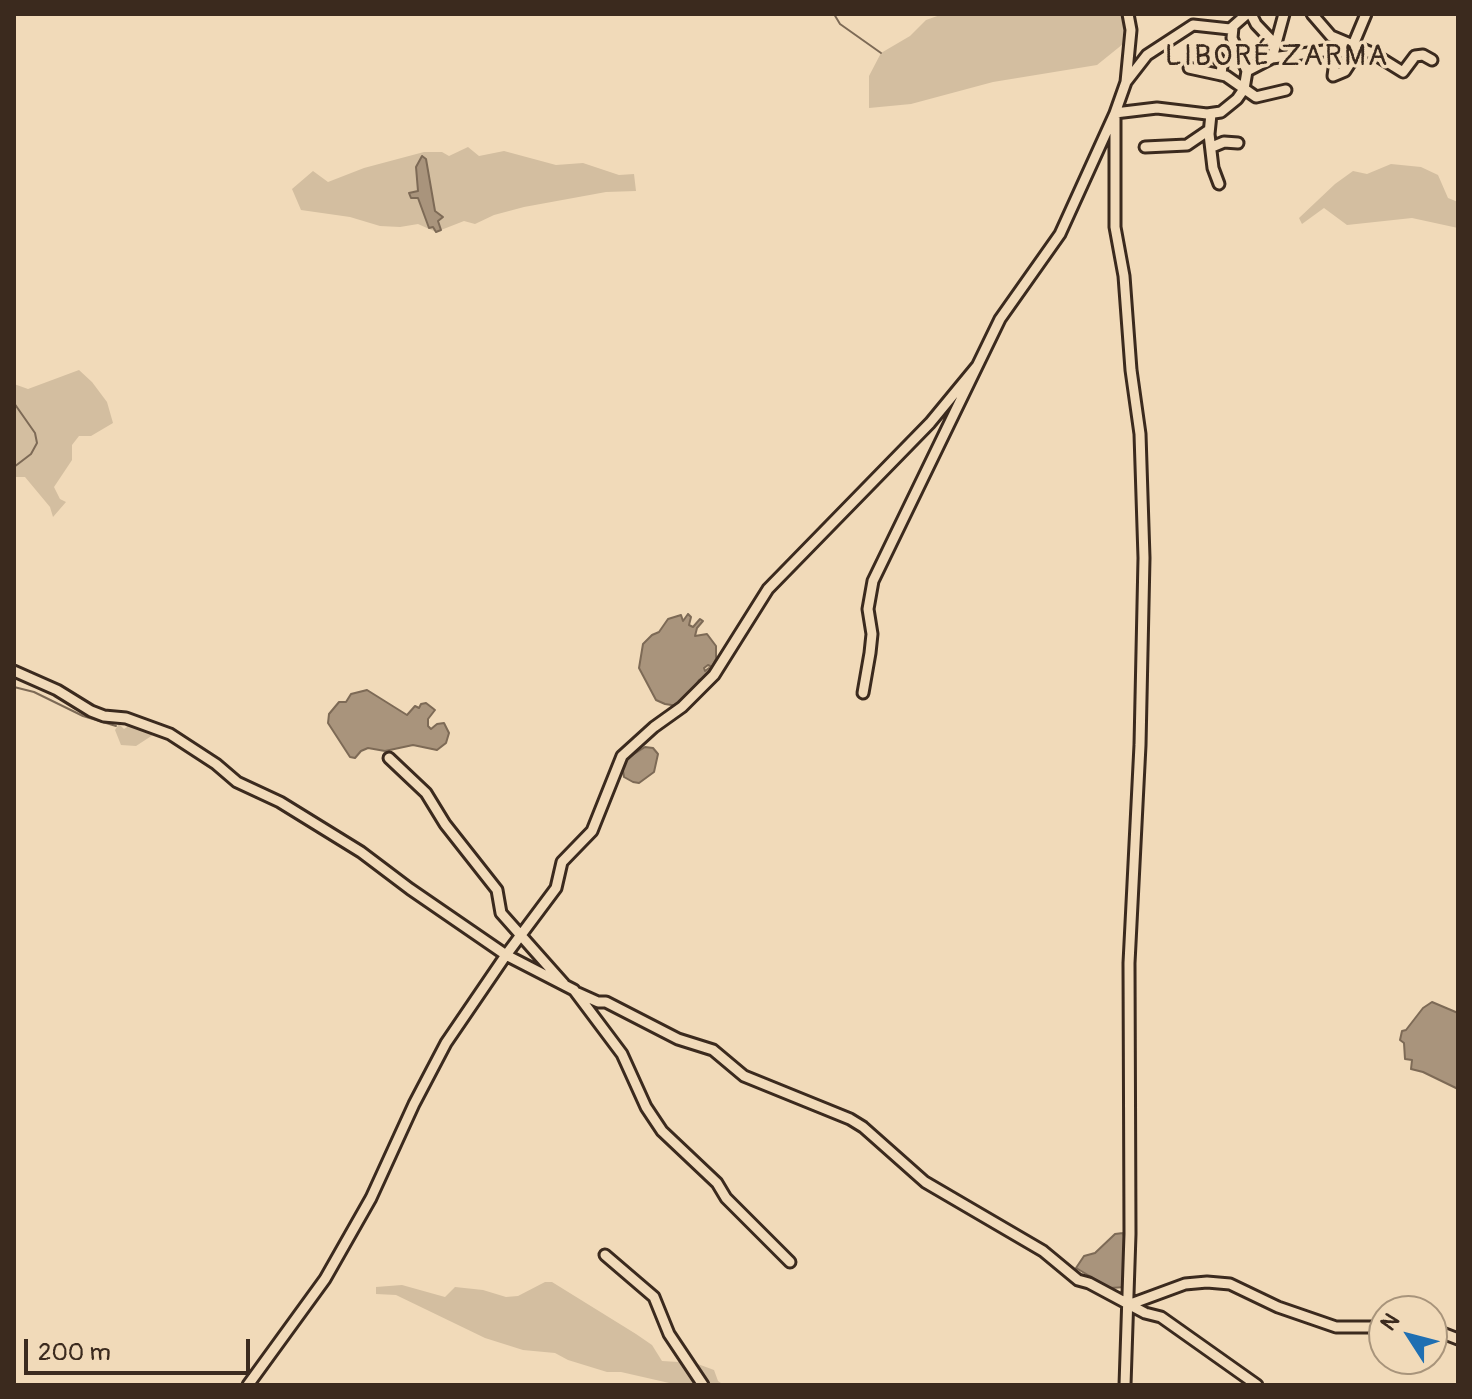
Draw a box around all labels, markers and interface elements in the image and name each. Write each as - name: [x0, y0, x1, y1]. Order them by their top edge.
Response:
- district label: LIBORÉ ZARMA: [1165, 39, 1389, 75]
- north arrow: [1368, 1295, 1448, 1375]
- text: N: [1375, 1308, 1406, 1336]
- scale bar: [28, 1323, 254, 1373]
- text: 200 m: [38, 1338, 111, 1367]

